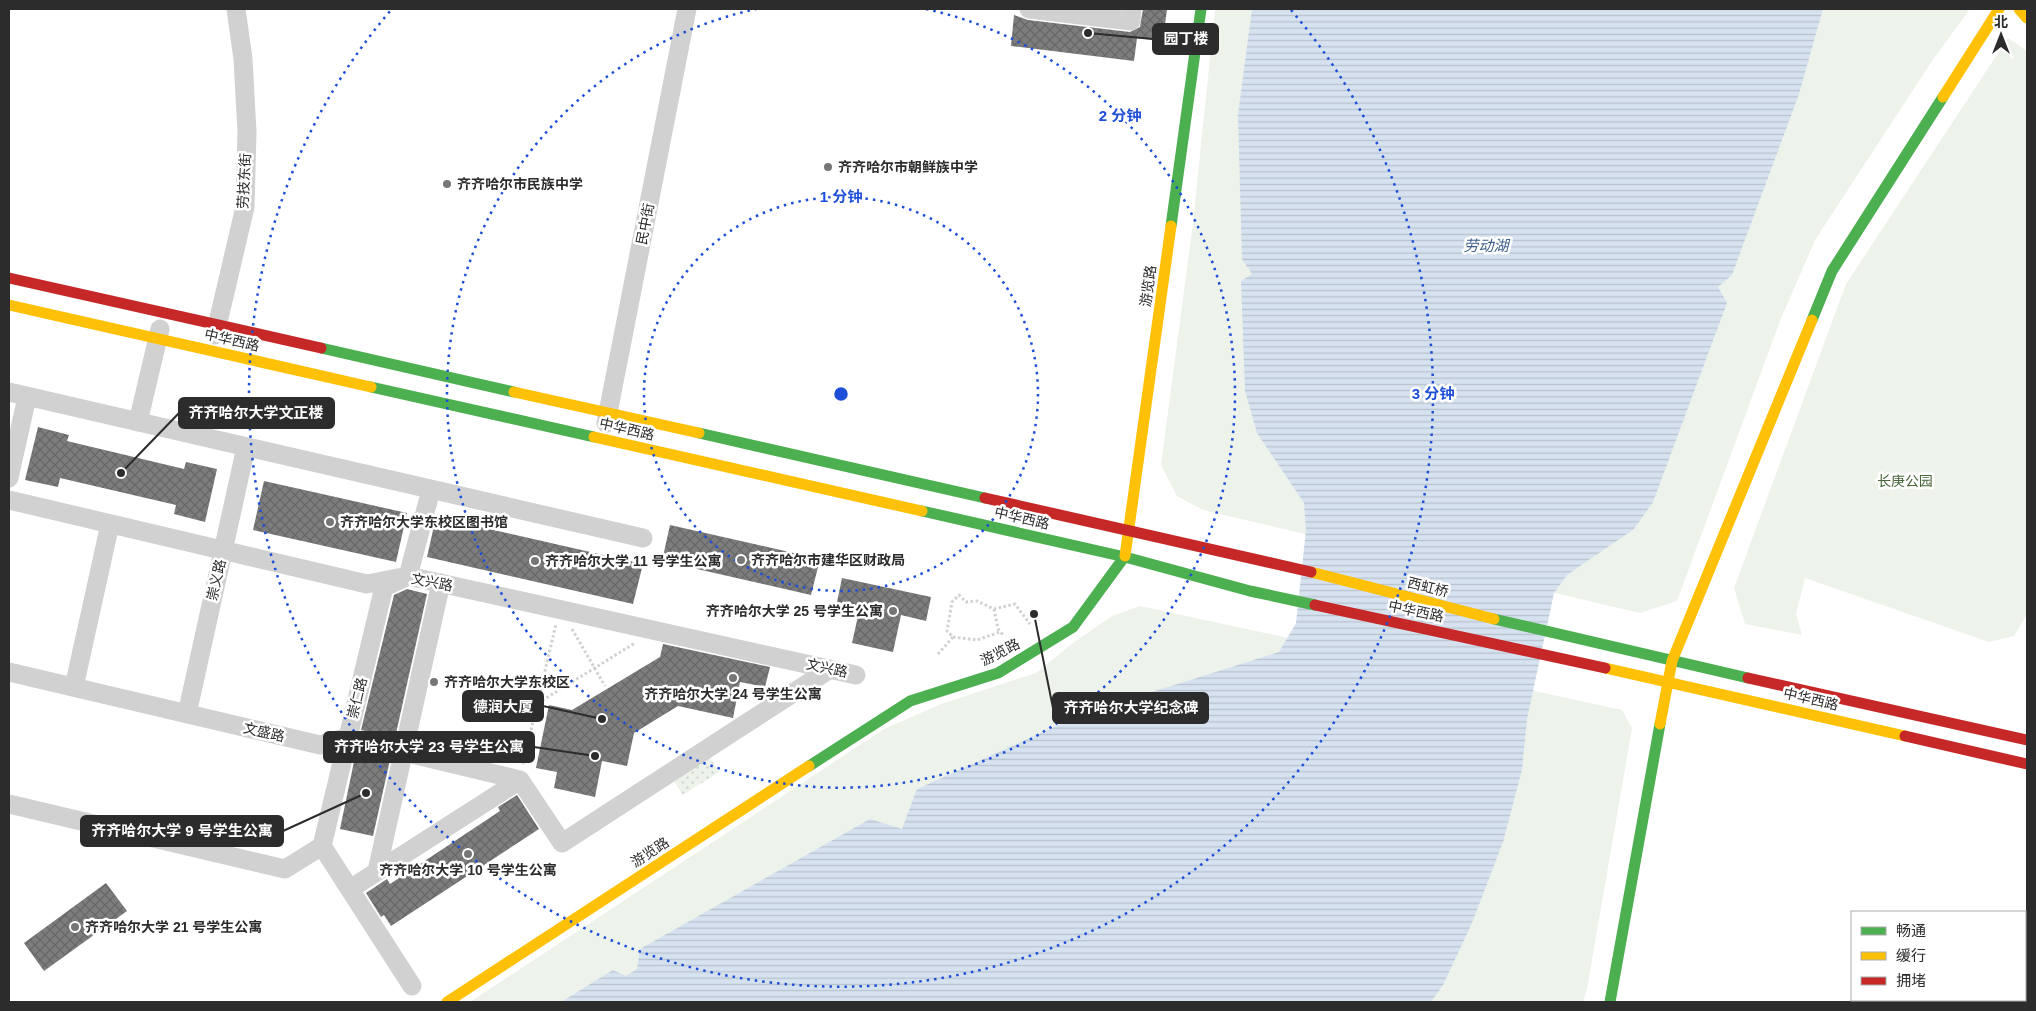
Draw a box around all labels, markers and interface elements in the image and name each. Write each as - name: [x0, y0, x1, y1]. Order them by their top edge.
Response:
- north arrow: [1976, 10, 2026, 60]
- text: 北: [1994, 14, 2008, 30]
- callout: 园丁楼: [1153, 24, 1218, 54]
- text: 园丁楼: [1163, 30, 1209, 47]
- text: 2 分钟: [1099, 107, 1141, 124]
- street label: 劳技东街: [235, 153, 253, 209]
- place label: 齐齐哈尔市朝鲜族中学: [838, 159, 978, 175]
- marker: 齐齐哈尔市朝鲜族中学: [822, 161, 834, 173]
- place label: 齐齐哈尔市民族中学: [457, 176, 583, 192]
- marker: 齐齐哈尔市民族中学: [441, 178, 453, 190]
- text: 1 分钟: [820, 188, 862, 205]
- street label: 民中街: [633, 202, 657, 246]
- water label: 劳动湖: [1463, 237, 1510, 254]
- street label: 游览路: [1137, 264, 1159, 308]
- street label: 中华西路: [203, 326, 261, 354]
- centre of rings: [832, 385, 850, 403]
- text: 3 分钟: [1412, 385, 1454, 402]
- callout: 齐齐哈尔大学文正楼: [179, 398, 334, 428]
- text: 齐齐哈尔大学文正楼: [188, 404, 324, 421]
- street label: 中华西路: [598, 415, 656, 443]
- park label: 长庚公园: [1877, 473, 1933, 489]
- street label: 中华西路: [993, 504, 1051, 532]
- place label: 齐齐哈尔大学东校区图书馆: [340, 514, 508, 530]
- marker: 齐齐哈尔大学东校区图书馆: [324, 516, 336, 528]
- place label: 齐齐哈尔市建华区财政局: [751, 552, 905, 568]
- place label: 齐齐哈尔大学 11 号学生公寓: [545, 553, 722, 569]
- marker: 齐齐哈尔市建华区财政局: [735, 554, 747, 566]
- marker: 齐齐哈尔大学 11 号学生公寓: [529, 555, 541, 567]
- street label: 崇义路: [203, 558, 229, 602]
- street label: 文兴路: [410, 570, 454, 594]
- street label: 西虹桥: [1406, 574, 1450, 600]
- street label: 中华西路: [1387, 597, 1445, 625]
- place label: 齐齐哈尔大学 25 号学生公寓: [706, 603, 883, 619]
- marker: 齐齐哈尔大学 25 号学生公寓: [887, 605, 899, 617]
- street label: 游览路: [978, 635, 1022, 669]
- street label: 文兴路: [805, 656, 849, 680]
- marker: 齐齐哈尔大学 24 号学生公寓: [727, 672, 739, 684]
- place label: 齐齐哈尔大学东校区: [444, 674, 570, 690]
- street label: 崇仁路: [344, 676, 370, 720]
- marker: 齐齐哈尔大学东校区: [428, 676, 440, 688]
- street label: 中华西路: [1782, 685, 1840, 713]
- place label: 齐齐哈尔大学 24 号学生公寓: [644, 686, 822, 702]
- callout: 德润大厦: [463, 691, 543, 721]
- callout: 齐齐哈尔大学纪念碑: [1053, 693, 1208, 723]
- text: 德润大厦: [473, 698, 533, 715]
- text: 齐齐哈尔大学纪念碑: [1063, 699, 1199, 716]
- street label: 文盛路: [242, 719, 286, 745]
- callout: 齐齐哈尔大学 23 号学生公寓: [324, 732, 534, 762]
- text: 齐齐哈尔大学 23 号学生公寓: [334, 738, 524, 755]
- callout: 齐齐哈尔大学 9 号学生公寓: [81, 816, 283, 846]
- text: 齐齐哈尔大学 9 号学生公寓: [91, 822, 273, 839]
- street label: 游览路: [628, 834, 672, 870]
- marker: 齐齐哈尔大学 10 号学生公寓: [462, 848, 474, 860]
- place label: 齐齐哈尔大学 10 号学生公寓: [379, 862, 557, 878]
- legend: [1851, 911, 2026, 1001]
- place label: 齐齐哈尔大学 21 号学生公寓: [85, 919, 262, 935]
- marker: 齐齐哈尔大学 21 号学生公寓: [69, 921, 81, 933]
- text: 畅通: [1896, 922, 1926, 939]
- text: 缓行: [1896, 947, 1926, 964]
- text: 拥堵: [1896, 972, 1926, 989]

